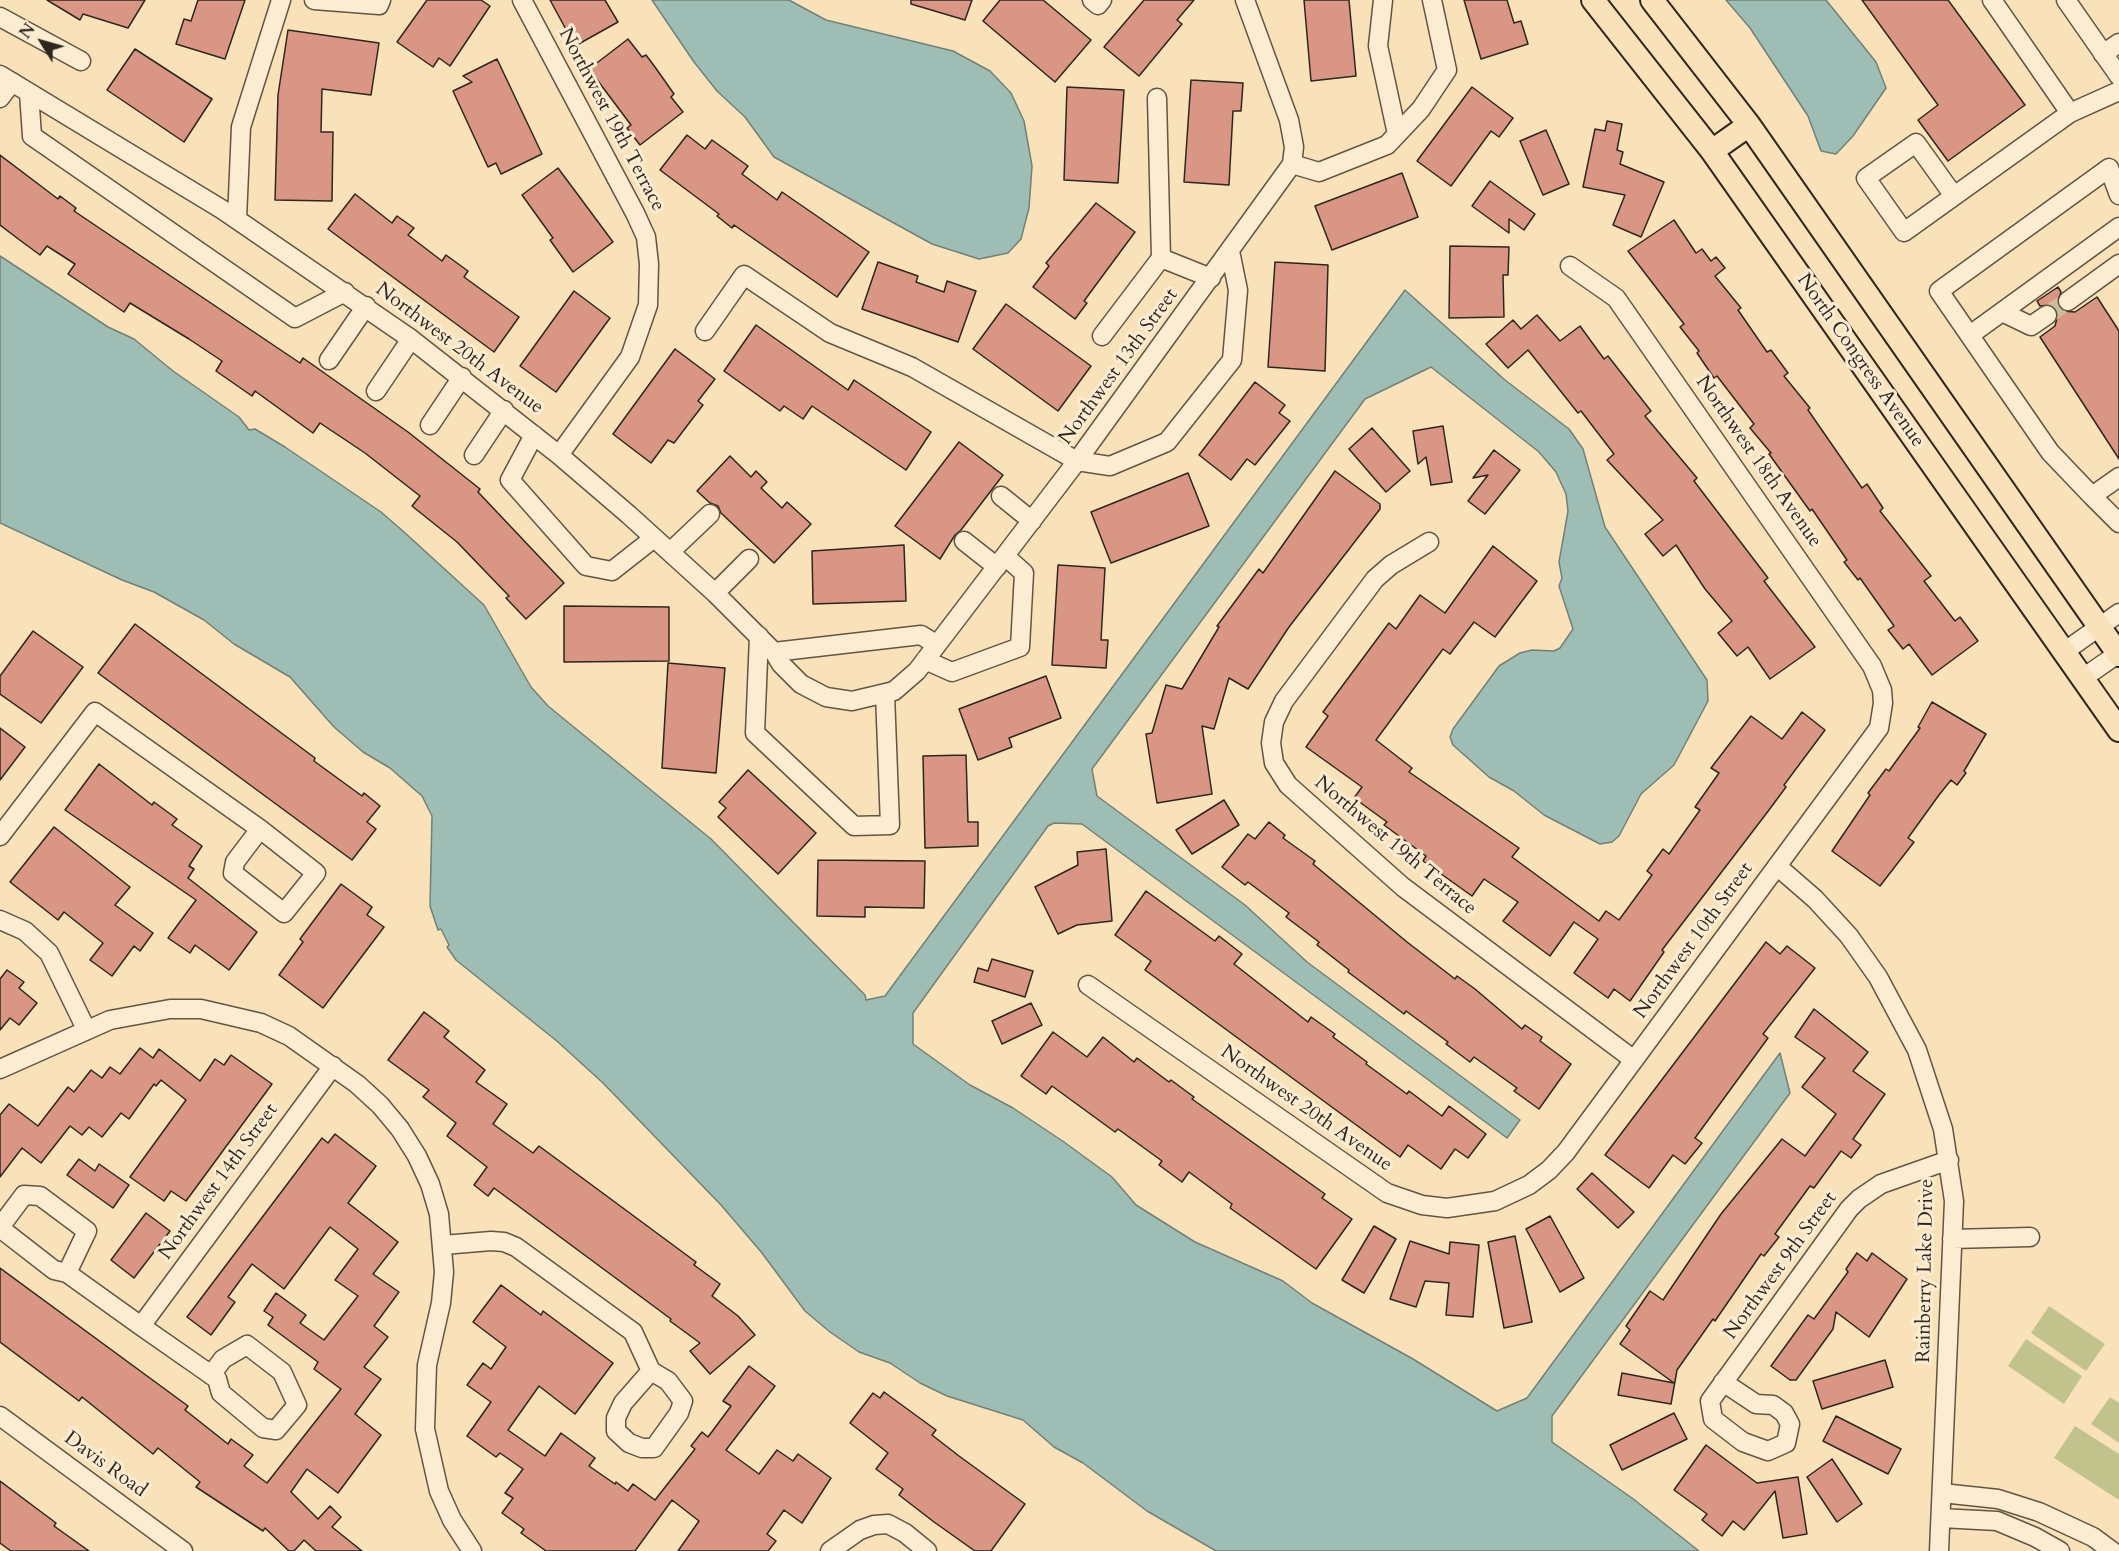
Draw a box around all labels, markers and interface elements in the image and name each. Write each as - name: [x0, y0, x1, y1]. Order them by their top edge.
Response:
- north arrow: [12, 12, 72, 72]
- text: N: [15, 19, 41, 43]
- street label: Northwest 19th Terrace: [552, 24, 670, 216]
- street label: North Congress Avenue: [1791, 270, 1929, 452]
- street label: Northwest 20th Avenue: [370, 278, 548, 420]
- street label: Northwest 13th Street: [1054, 284, 1184, 450]
- street label: Northwest 18th Avenue: [1690, 372, 1826, 552]
- street label: Northwest 19th Terrace: [1309, 771, 1481, 921]
- street label: Northwest 10th Street: [1629, 858, 1759, 1024]
- street label: Northwest 20th Avenue: [1216, 1041, 1396, 1177]
- street label: Northwest 14th Street: [154, 1099, 284, 1265]
- street label: Rainberry Lake Drive: [1912, 1179, 1940, 1363]
- street label: Northwest 9th Street: [1719, 1187, 1843, 1345]
- street label: Davis Road: [59, 1427, 151, 1503]

